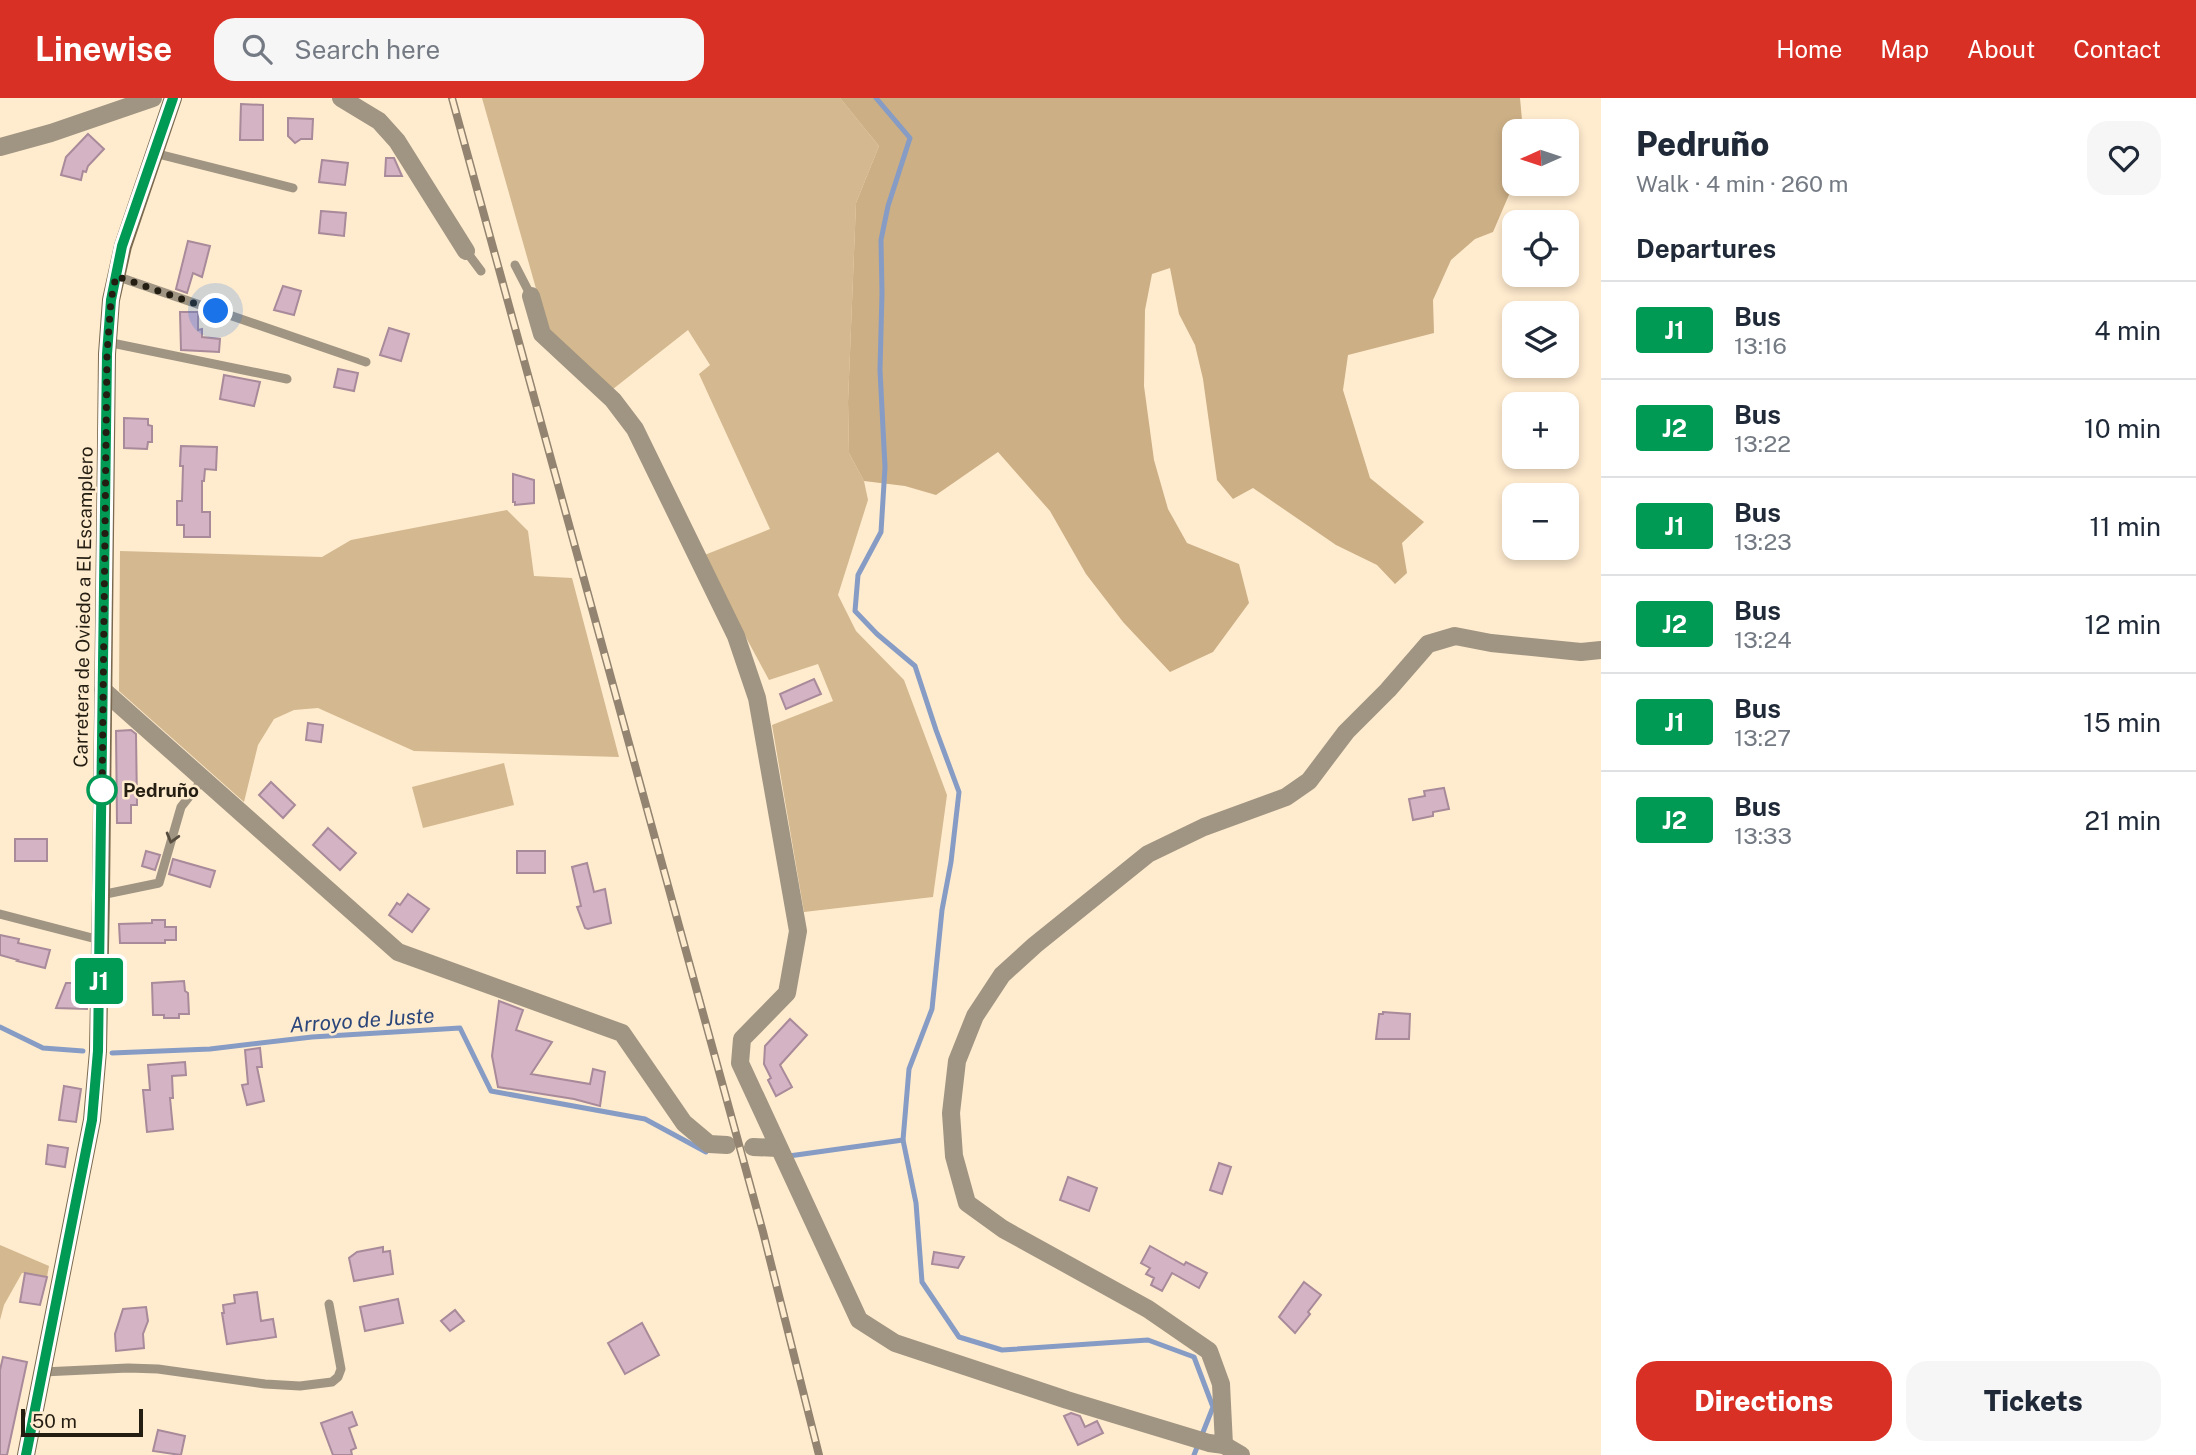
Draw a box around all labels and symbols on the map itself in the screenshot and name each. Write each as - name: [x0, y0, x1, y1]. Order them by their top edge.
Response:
- north arrow: [1502, 119, 1578, 196]
- your location: [198, 293, 233, 328]
- street label: Carretera de Oviedo a El Escamplero: [69, 446, 97, 768]
- marker: Pedruño: [87, 775, 117, 805]
- place label: Pedruño: [123, 779, 199, 801]
- one-way arrow: [165, 832, 180, 844]
- line badge: J1: [68, 958, 130, 1004]
- water label: Arroyo de Juste: [289, 1002, 435, 1038]
- scale bar: [21, 1406, 144, 1438]

